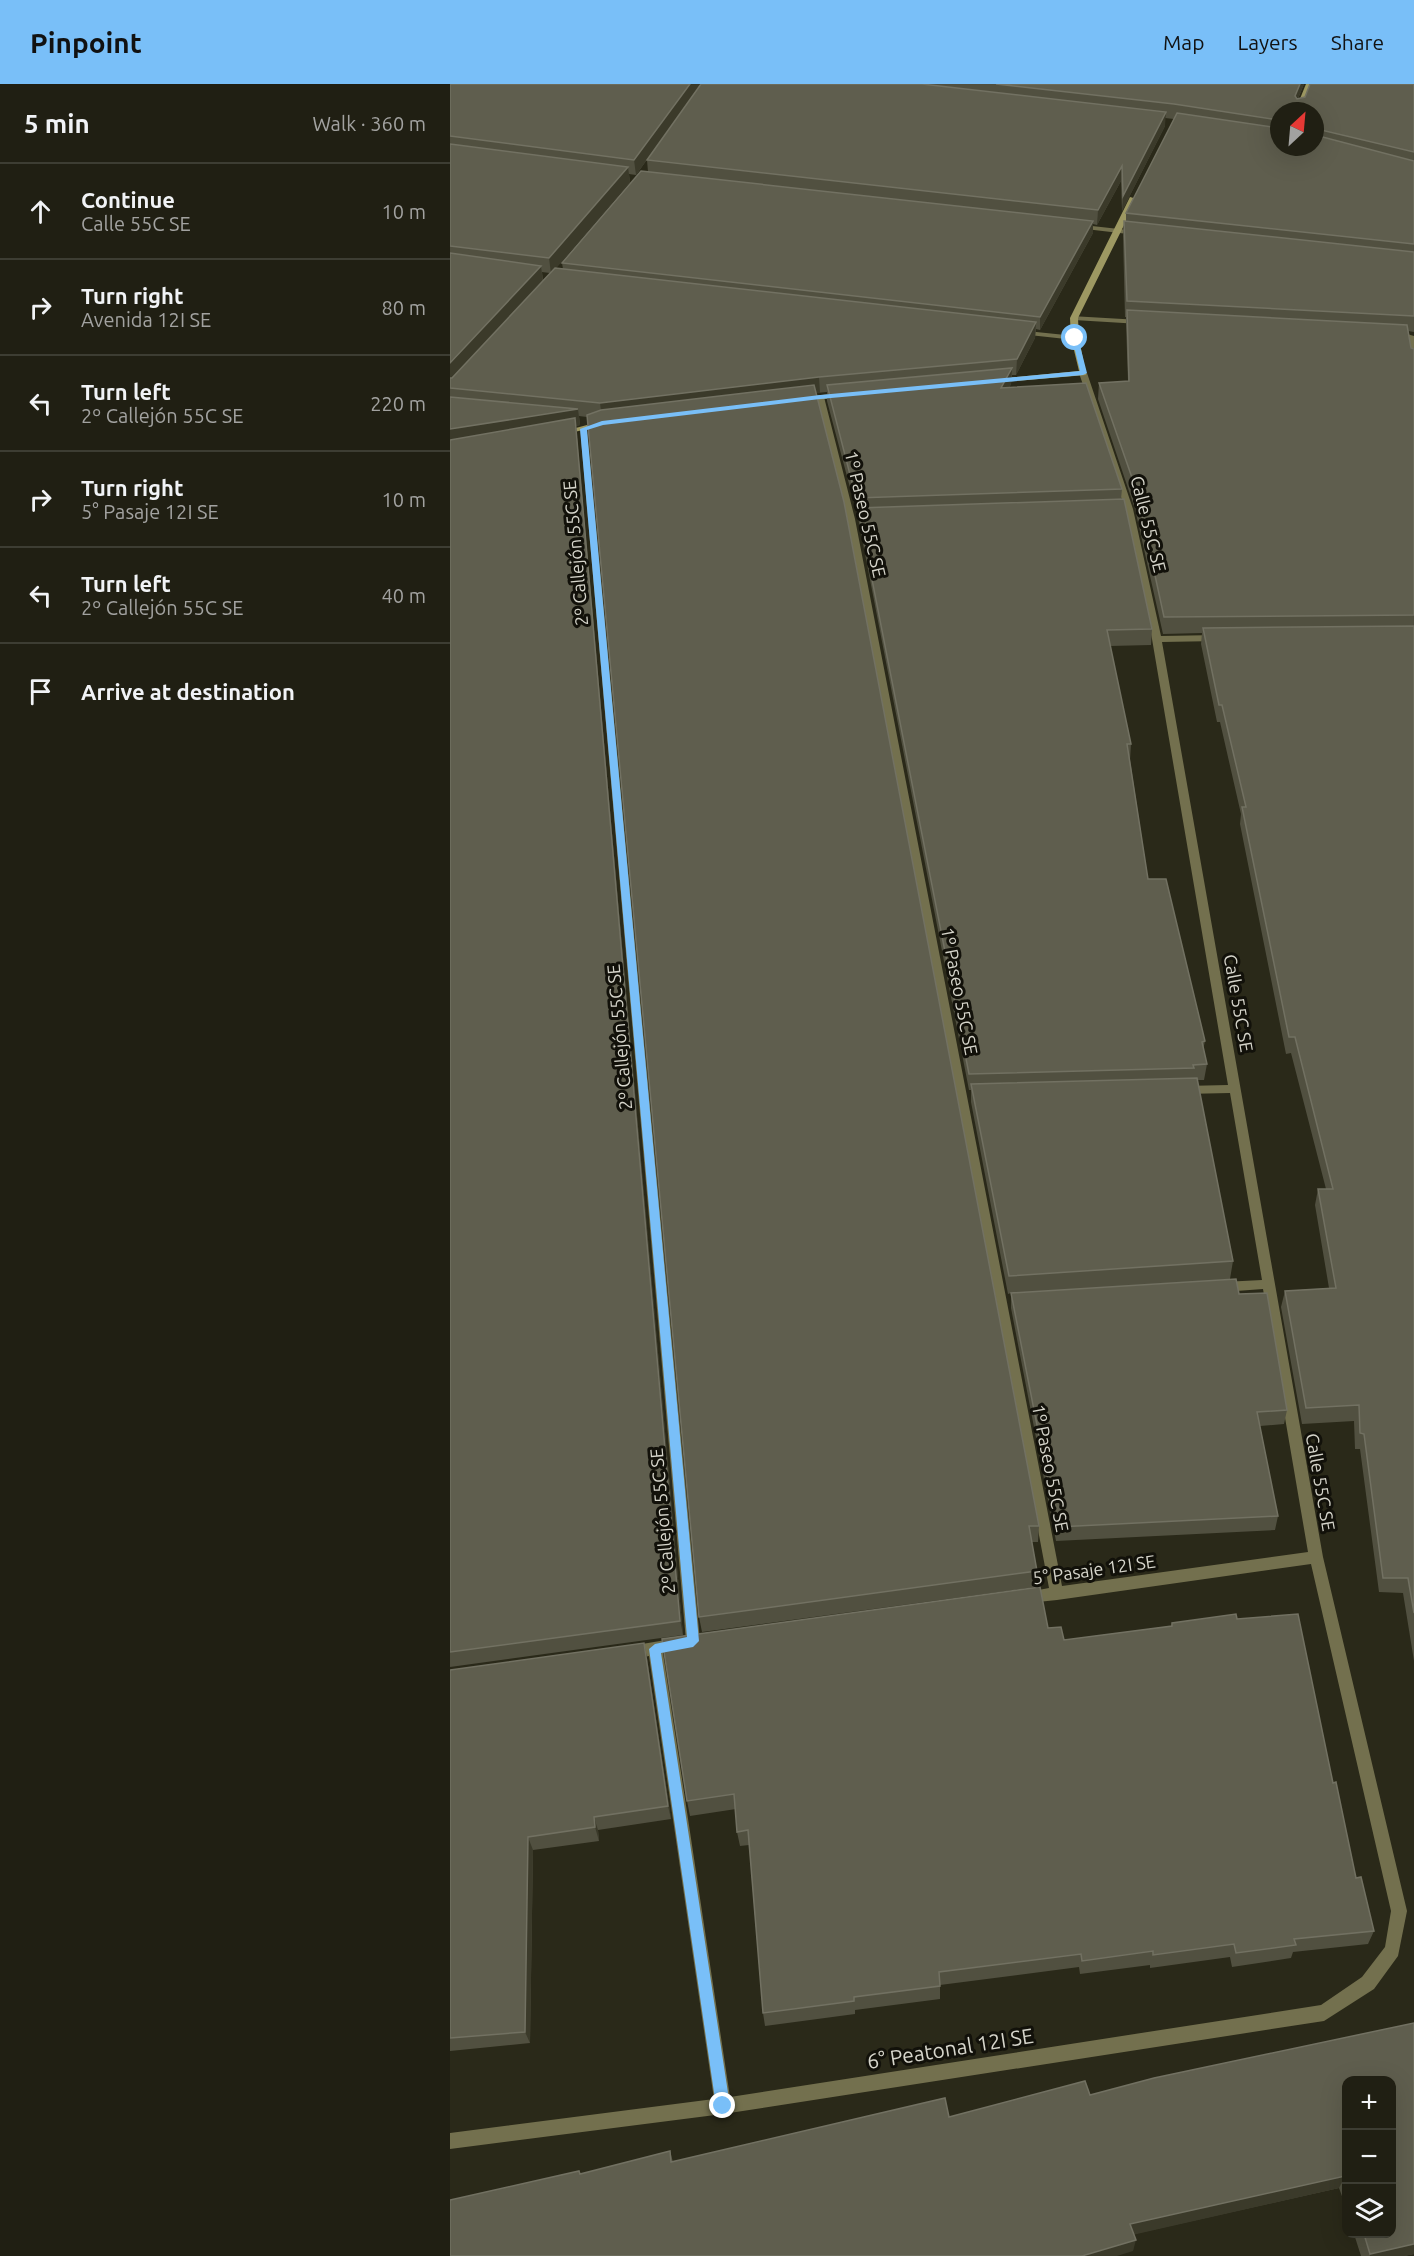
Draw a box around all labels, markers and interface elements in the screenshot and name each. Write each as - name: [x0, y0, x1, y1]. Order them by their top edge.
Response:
- text: Pinpoint: [30, 27, 142, 58]
- text: Map: [1163, 30, 1204, 54]
- text: Layers: [1237, 30, 1298, 54]
- text: Share: [1331, 30, 1384, 54]
- north arrow: [1270, 102, 1324, 156]
- text: 5 min: [24, 109, 90, 138]
- text: Walk · 360 m: [313, 112, 426, 135]
- text: Continue: [81, 187, 175, 212]
- icon: ahead: [24, 195, 57, 228]
- text: 10 m: [382, 200, 426, 223]
- text: Calle 55C SE: [81, 212, 191, 235]
- text: Turn right: [81, 283, 183, 308]
- icon: right: [24, 291, 57, 324]
- text: 80 m: [382, 296, 426, 319]
- text: Avenida 12I SE: [81, 308, 211, 331]
- route start: [1061, 324, 1087, 350]
- text: Turn left: [81, 379, 171, 404]
- icon: left: [24, 387, 57, 420]
- text: 220 m: [370, 392, 426, 415]
- text: 2º Callejón 55C SE: [81, 404, 243, 427]
- street label: 1º Paseo 55C SE: [842, 449, 890, 579]
- street label: Calle 55C SE: [1127, 474, 1171, 574]
- text: Turn right: [81, 475, 183, 500]
- street label: 2º Callejón 55C SE: [559, 479, 591, 627]
- icon: right: [24, 483, 57, 516]
- text: 10 m: [382, 488, 426, 511]
- text: 5° Pasaje 12I SE: [81, 500, 219, 523]
- text: Turn left: [81, 571, 171, 596]
- icon: left: [24, 579, 57, 612]
- text: 40 m: [382, 584, 426, 607]
- text: 2º Callejón 55C SE: [81, 596, 243, 619]
- icon: arrive: [24, 675, 57, 708]
- text: Arrive at destination: [81, 679, 295, 704]
- street label: 1º Paseo 55C SE: [938, 926, 982, 1056]
- street label: Calle 55C SE: [1221, 953, 1257, 1053]
- street label: 2º Callejón 55C SE: [603, 963, 635, 1111]
- street label: 1º Paseo 55C SE: [1029, 1403, 1073, 1533]
- street label: Calle 55C SE: [1303, 1432, 1339, 1532]
- street label: 2º Callejón 55C SE: [646, 1447, 678, 1595]
- street label: 5° Pasaje 12I SE: [1031, 1550, 1157, 1588]
- street label: 6° Peatonal 12I SE: [865, 2023, 1035, 2073]
- map controls: [1342, 2076, 1396, 2238]
- button: +: [1342, 2076, 1396, 2130]
- route end: [709, 2092, 735, 2118]
- button: −: [1342, 2130, 1396, 2184]
- button: layers: [1342, 2184, 1396, 2238]

